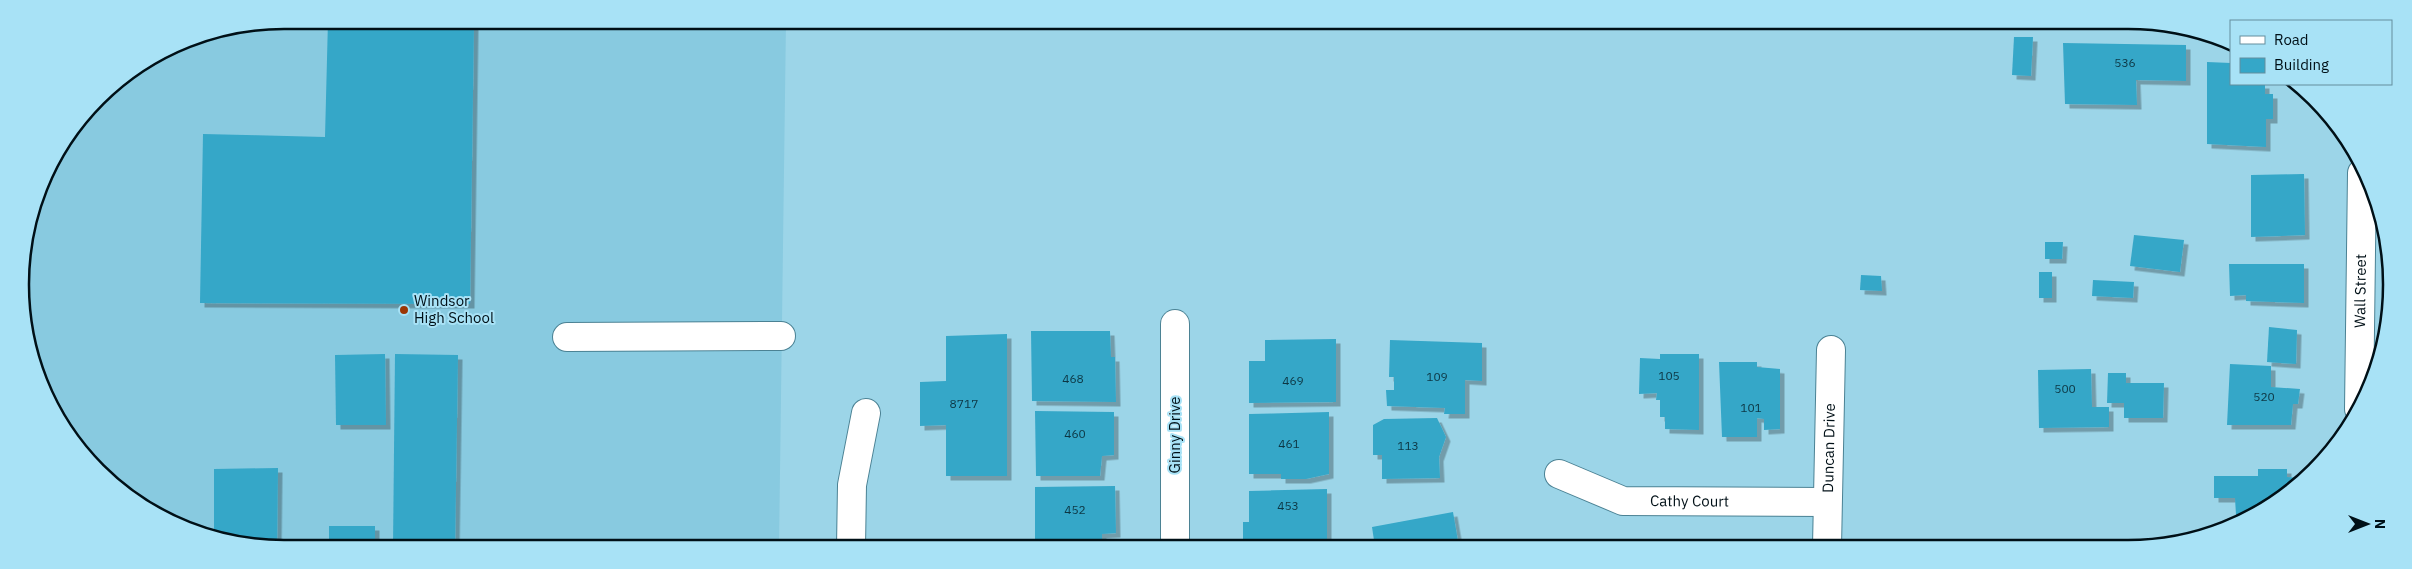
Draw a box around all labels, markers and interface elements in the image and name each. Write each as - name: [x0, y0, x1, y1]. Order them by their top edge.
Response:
- legend: [2230, 20, 2392, 85]
- text: Road: [2274, 30, 2309, 49]
- house number: 536: [2114, 55, 2136, 70]
- text: Building: [2274, 55, 2329, 74]
- street label: Wall Street: [2350, 254, 2370, 328]
- place label: Windsor High School: [414, 291, 494, 327]
- marker: Windsor High School: [398, 304, 410, 316]
- house number: 105: [1658, 368, 1680, 383]
- house number: 109: [1426, 369, 1448, 384]
- house number: 468: [1062, 371, 1084, 386]
- house number: 469: [1282, 373, 1304, 388]
- house number: 500: [2054, 381, 2076, 396]
- house number: 520: [2253, 389, 2275, 404]
- house number: 8717: [950, 396, 978, 411]
- street label: Ginny Drive: [1165, 397, 1184, 473]
- house number: 101: [1740, 400, 1762, 415]
- street label: Duncan Drive: [1818, 403, 1839, 493]
- house number: 460: [1064, 426, 1086, 441]
- house number: 461: [1278, 436, 1300, 451]
- house number: 113: [1397, 438, 1419, 453]
- street label: Cathy Court: [1650, 491, 1729, 511]
- house number: 453: [1277, 498, 1299, 513]
- north arrow: [2342, 499, 2392, 549]
- house number: 452: [1064, 502, 1086, 517]
- text: N: [2371, 519, 2389, 529]

